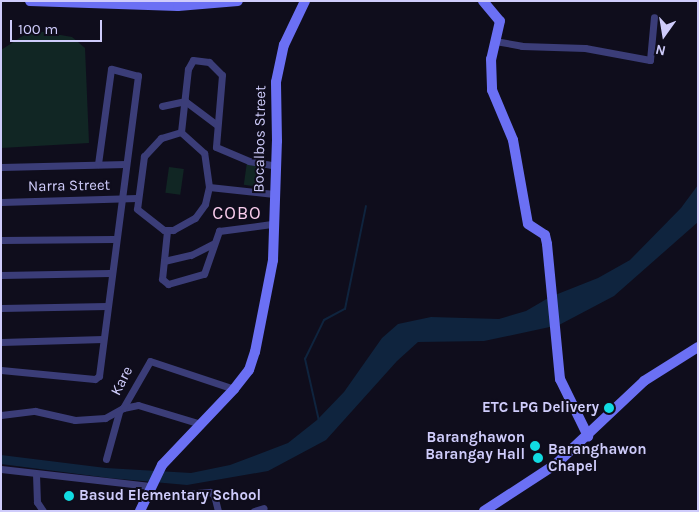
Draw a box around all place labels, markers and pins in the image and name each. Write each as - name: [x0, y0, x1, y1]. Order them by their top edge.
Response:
- place label: ETC LPG Delivery: [482, 399, 599, 417]
- marker: ETC LPG Delivery: [603, 402, 615, 414]
- place label: Baranghawon Barangay Hall: [425, 428, 525, 463]
- marker: Baranghawon Barangay Hall: [529, 440, 541, 452]
- place label: Baranghawon Chapel: [548, 440, 647, 475]
- marker: Baranghawon Chapel: [532, 452, 544, 464]
- place label: Basud Elementary School: [79, 487, 261, 505]
- marker: Basud Elementary School: [63, 490, 75, 502]

